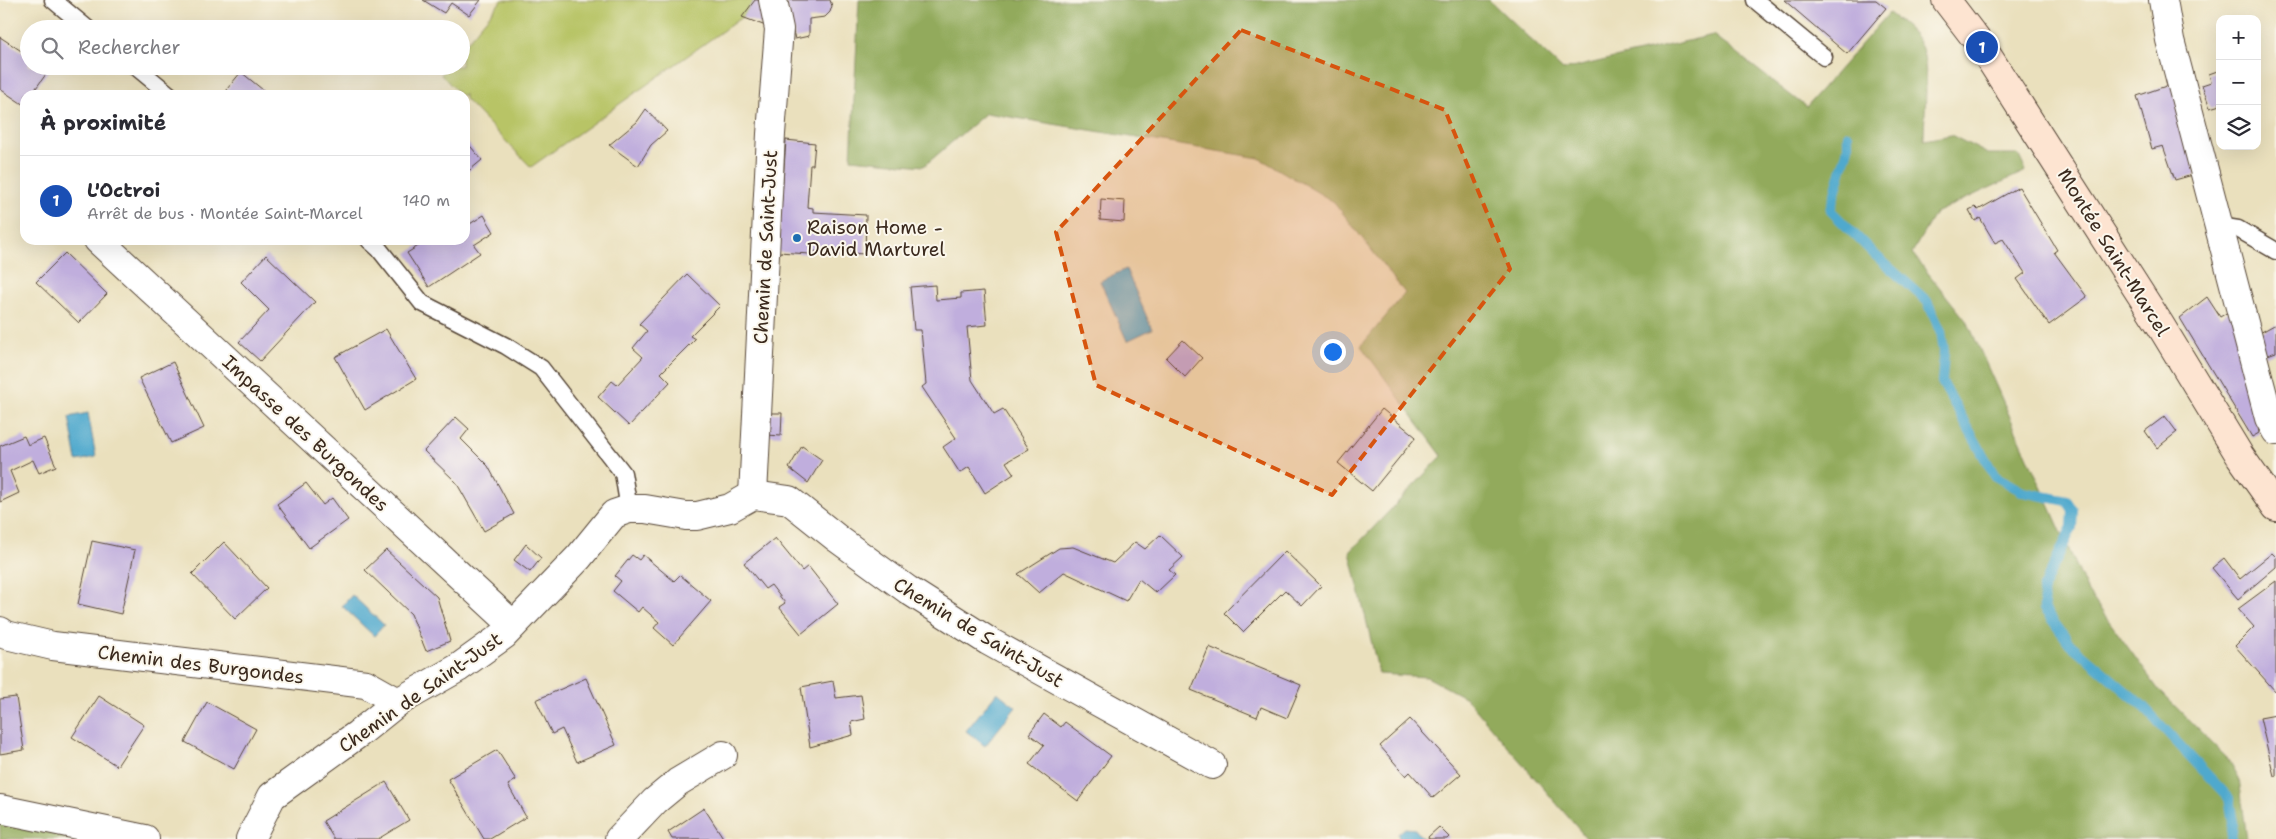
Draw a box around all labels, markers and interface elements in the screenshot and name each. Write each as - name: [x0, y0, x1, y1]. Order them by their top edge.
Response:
- map controls: [2216, 15, 2261, 150]
- button: +: [2216, 15, 2261, 60]
- search box: [20, 20, 470, 75]
- pin: 1: [1966, 28, 1998, 66]
- icon: search: [38, 34, 66, 62]
- text: Rechercher: [78, 35, 181, 60]
- button: −: [2216, 60, 2261, 105]
- button: layers: [2216, 105, 2261, 150]
- text: À proximité: [40, 109, 166, 137]
- street label: Chemin de Saint-Just: [748, 149, 783, 345]
- street label: Montée Saint-Marcel: [2052, 164, 2175, 341]
- text: L'Octroi: [87, 178, 160, 203]
- text: 1: [52, 190, 60, 211]
- text: 140 m: [403, 190, 450, 211]
- text: Arrêt de bus · Montée Saint-Marcel: [87, 203, 363, 224]
- place label: Raison Home - David Marturel: [807, 215, 945, 262]
- marker: Raison Home - David Marturel: [791, 232, 803, 244]
- your location: [1320, 339, 1346, 365]
- street label: Impasse des Burgondes: [217, 350, 394, 517]
- street label: Chemin de Saint-Just: [889, 572, 1069, 693]
- street label: Chemin de Saint-Just: [333, 626, 507, 758]
- street label: Chemin des Burgondes: [96, 639, 306, 690]

